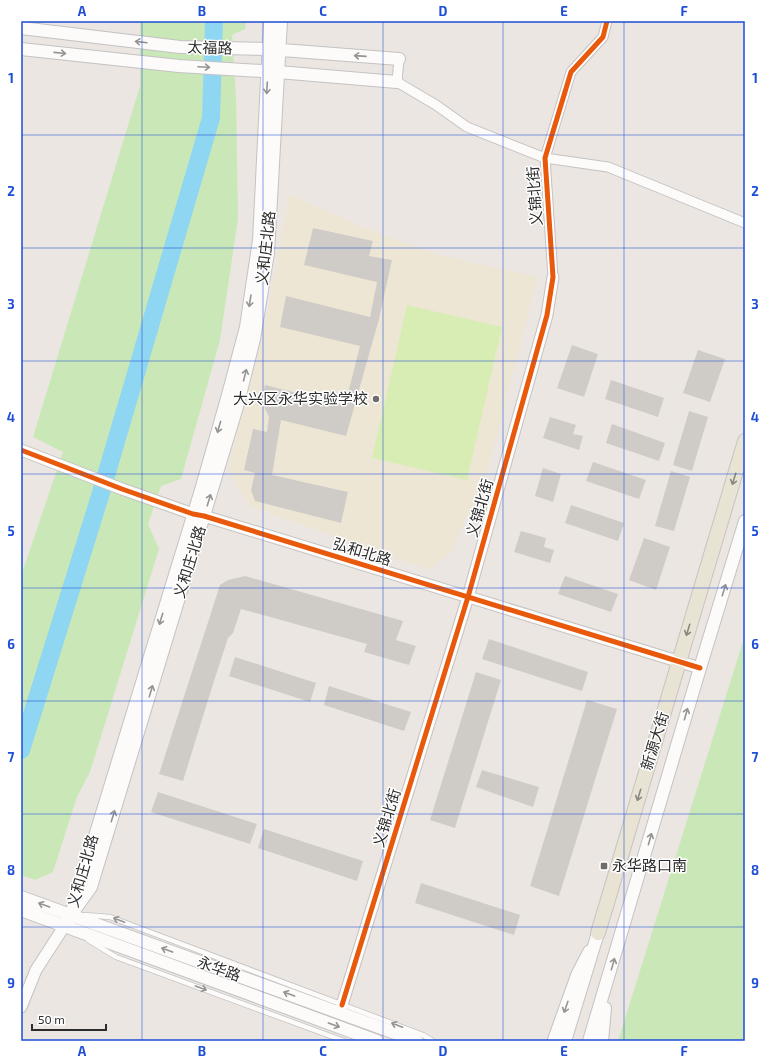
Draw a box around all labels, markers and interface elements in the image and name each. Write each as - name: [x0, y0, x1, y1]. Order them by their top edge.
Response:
- text: A: [78, 3, 87, 19]
- text: B: [198, 3, 206, 19]
- text: C: [319, 3, 327, 19]
- text: D: [439, 3, 448, 19]
- text: E: [560, 3, 568, 19]
- text: F: [680, 3, 688, 19]
- street label: 太福路: [187, 37, 233, 57]
- one-way arrow: [135, 38, 148, 46]
- one-way arrow: [53, 50, 66, 57]
- one-way arrow: [354, 52, 367, 59]
- one-way arrow: [197, 63, 210, 71]
- text: 1: [8, 70, 14, 86]
- text: 1: [752, 70, 758, 86]
- one-way arrow: [263, 81, 271, 94]
- street label: 义锦北街: [523, 166, 545, 227]
- text: 2: [7, 183, 15, 199]
- text: 2: [751, 183, 759, 199]
- street label: 义和庄北路: [252, 210, 278, 286]
- one-way arrow: [246, 294, 254, 307]
- text: 3: [7, 296, 15, 312]
- text: 3: [751, 296, 759, 312]
- one-way arrow: [242, 369, 249, 382]
- place label: 大兴区永华实验学校: [233, 389, 368, 407]
- marker: 大兴区永华实验学校: [371, 394, 381, 404]
- text: 4: [7, 409, 15, 425]
- text: 4: [751, 409, 759, 425]
- one-way arrow: [215, 420, 222, 433]
- one-way arrow: [730, 472, 737, 485]
- street label: 义锦北街: [462, 476, 496, 539]
- one-way arrow: [206, 494, 213, 507]
- text: 5: [7, 523, 15, 539]
- street label: 义和庄北路: [169, 523, 209, 600]
- text: 5: [751, 523, 759, 539]
- street label: 弘和北路: [331, 534, 394, 568]
- one-way arrow: [721, 583, 728, 596]
- one-way arrow: [157, 612, 164, 625]
- one-way arrow: [684, 623, 691, 636]
- text: 6: [7, 636, 15, 652]
- text: 6: [751, 636, 759, 652]
- one-way arrow: [148, 685, 155, 698]
- one-way arrow: [683, 708, 690, 721]
- street label: 新源大街: [637, 709, 671, 772]
- text: 7: [8, 749, 15, 765]
- text: 7: [752, 749, 759, 765]
- street label: 义锦北街: [369, 786, 403, 849]
- one-way arrow: [635, 788, 642, 801]
- one-way arrow: [110, 810, 117, 823]
- street label: 义和庄北路: [63, 832, 101, 909]
- one-way arrow: [647, 833, 654, 846]
- place label: 永华路口南: [612, 856, 687, 874]
- marker: 永华路口南: [599, 861, 609, 871]
- text: 8: [7, 862, 15, 878]
- text: 8: [751, 862, 759, 878]
- one-way arrow: [39, 901, 51, 909]
- one-way arrow: [113, 915, 125, 923]
- one-way arrow: [161, 945, 173, 953]
- street label: 永华路: [195, 952, 244, 984]
- one-way arrow: [610, 957, 617, 970]
- text: 9: [7, 975, 15, 991]
- text: 9: [751, 975, 759, 991]
- one-way arrow: [195, 985, 207, 993]
- one-way arrow: [283, 990, 295, 998]
- one-way arrow: [561, 1001, 569, 1013]
- scale bar: [32, 1006, 106, 1032]
- text: 50 m: [38, 1012, 65, 1026]
- one-way arrow: [327, 1021, 339, 1029]
- one-way arrow: [392, 1021, 404, 1029]
- text: A: [78, 1043, 87, 1059]
- text: B: [198, 1043, 206, 1059]
- text: C: [319, 1043, 327, 1059]
- text: D: [439, 1043, 448, 1059]
- text: E: [560, 1043, 568, 1059]
- text: F: [680, 1043, 688, 1059]

